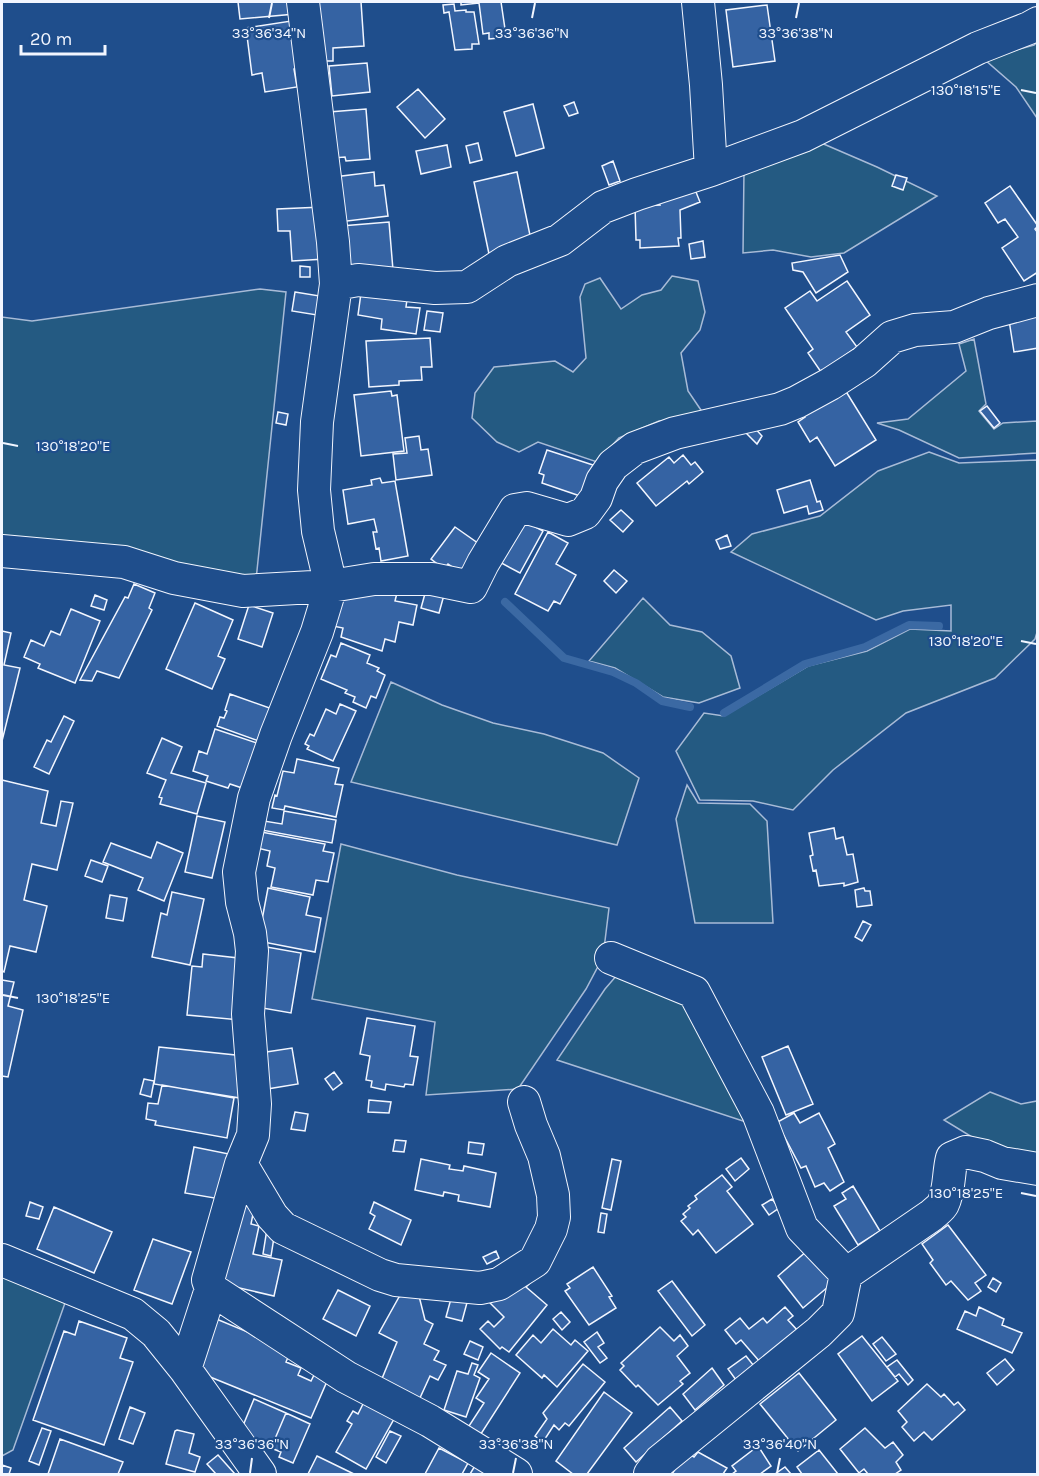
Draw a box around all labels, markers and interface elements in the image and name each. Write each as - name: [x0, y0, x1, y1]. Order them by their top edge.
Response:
- scale bar: [21, 18, 105, 56]
- text: 33°36'34"N: [232, 24, 306, 42]
- text: 33°36'36"N: [495, 24, 569, 42]
- text: 33°36'38"N: [758, 24, 834, 42]
- text: 20 m: [30, 28, 72, 50]
- text: 130°18'15"E: [931, 81, 1001, 99]
- text: 130°18'20"E: [36, 437, 110, 455]
- text: 130°18'20"E: [929, 632, 1003, 650]
- text: 130°18'25"E: [36, 989, 110, 1007]
- text: 130°18'25"E: [929, 1184, 1003, 1202]
- text: 33°36'36"N: [215, 1435, 289, 1453]
- text: 33°36'38"N: [478, 1435, 554, 1453]
- text: 33°36'40"N: [743, 1435, 817, 1453]

